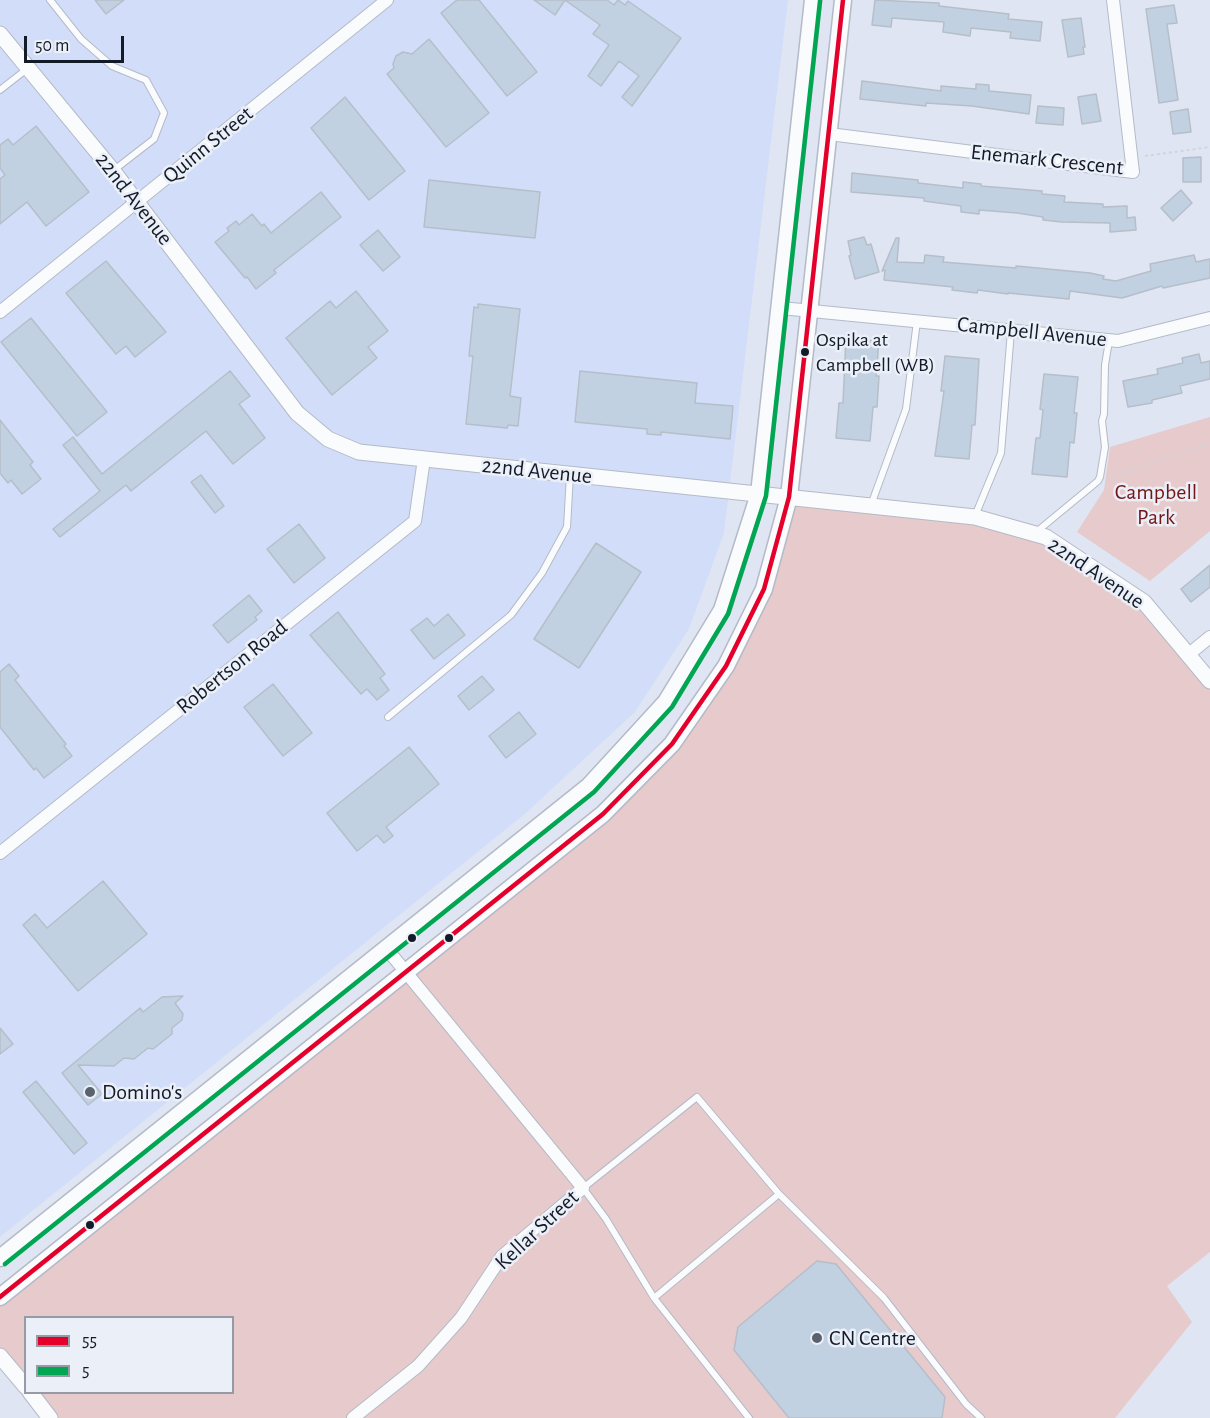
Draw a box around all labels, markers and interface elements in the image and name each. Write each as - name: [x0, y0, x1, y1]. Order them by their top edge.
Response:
- scale bar: [27, 24, 128, 62]
- text: 50 m: [35, 37, 69, 55]
- street label: Quinn Street: [158, 101, 258, 189]
- street label: Enemark Crescent: [969, 139, 1125, 181]
- street label: 22nd Avenue: [90, 147, 178, 251]
- street label: Campbell Avenue: [956, 311, 1108, 353]
- place label: Ospika at Campbell (WB): [816, 328, 935, 375]
- marker: Ospika at Campbell (WB): [799, 346, 811, 358]
- street label: 22nd Avenue: [481, 452, 593, 490]
- park label: Campbell Park: [1115, 479, 1197, 530]
- street label: 22nd Avenue: [1043, 531, 1149, 615]
- street label: Robertson Road: [171, 614, 293, 720]
- unlabelled marker: [406, 932, 418, 944]
- unlabelled marker: [443, 932, 455, 944]
- place label: Domino's: [102, 1079, 182, 1105]
- marker: Domino's: [83, 1085, 97, 1099]
- street label: Kellar Street: [490, 1185, 584, 1275]
- unlabelled marker: [84, 1219, 96, 1231]
- legend: [24, 1316, 234, 1394]
- place label: CN Centre: [829, 1325, 916, 1351]
- marker: CN Centre: [810, 1331, 824, 1345]
- text: 55: [82, 1332, 97, 1350]
- text: 5: [82, 1362, 90, 1380]

